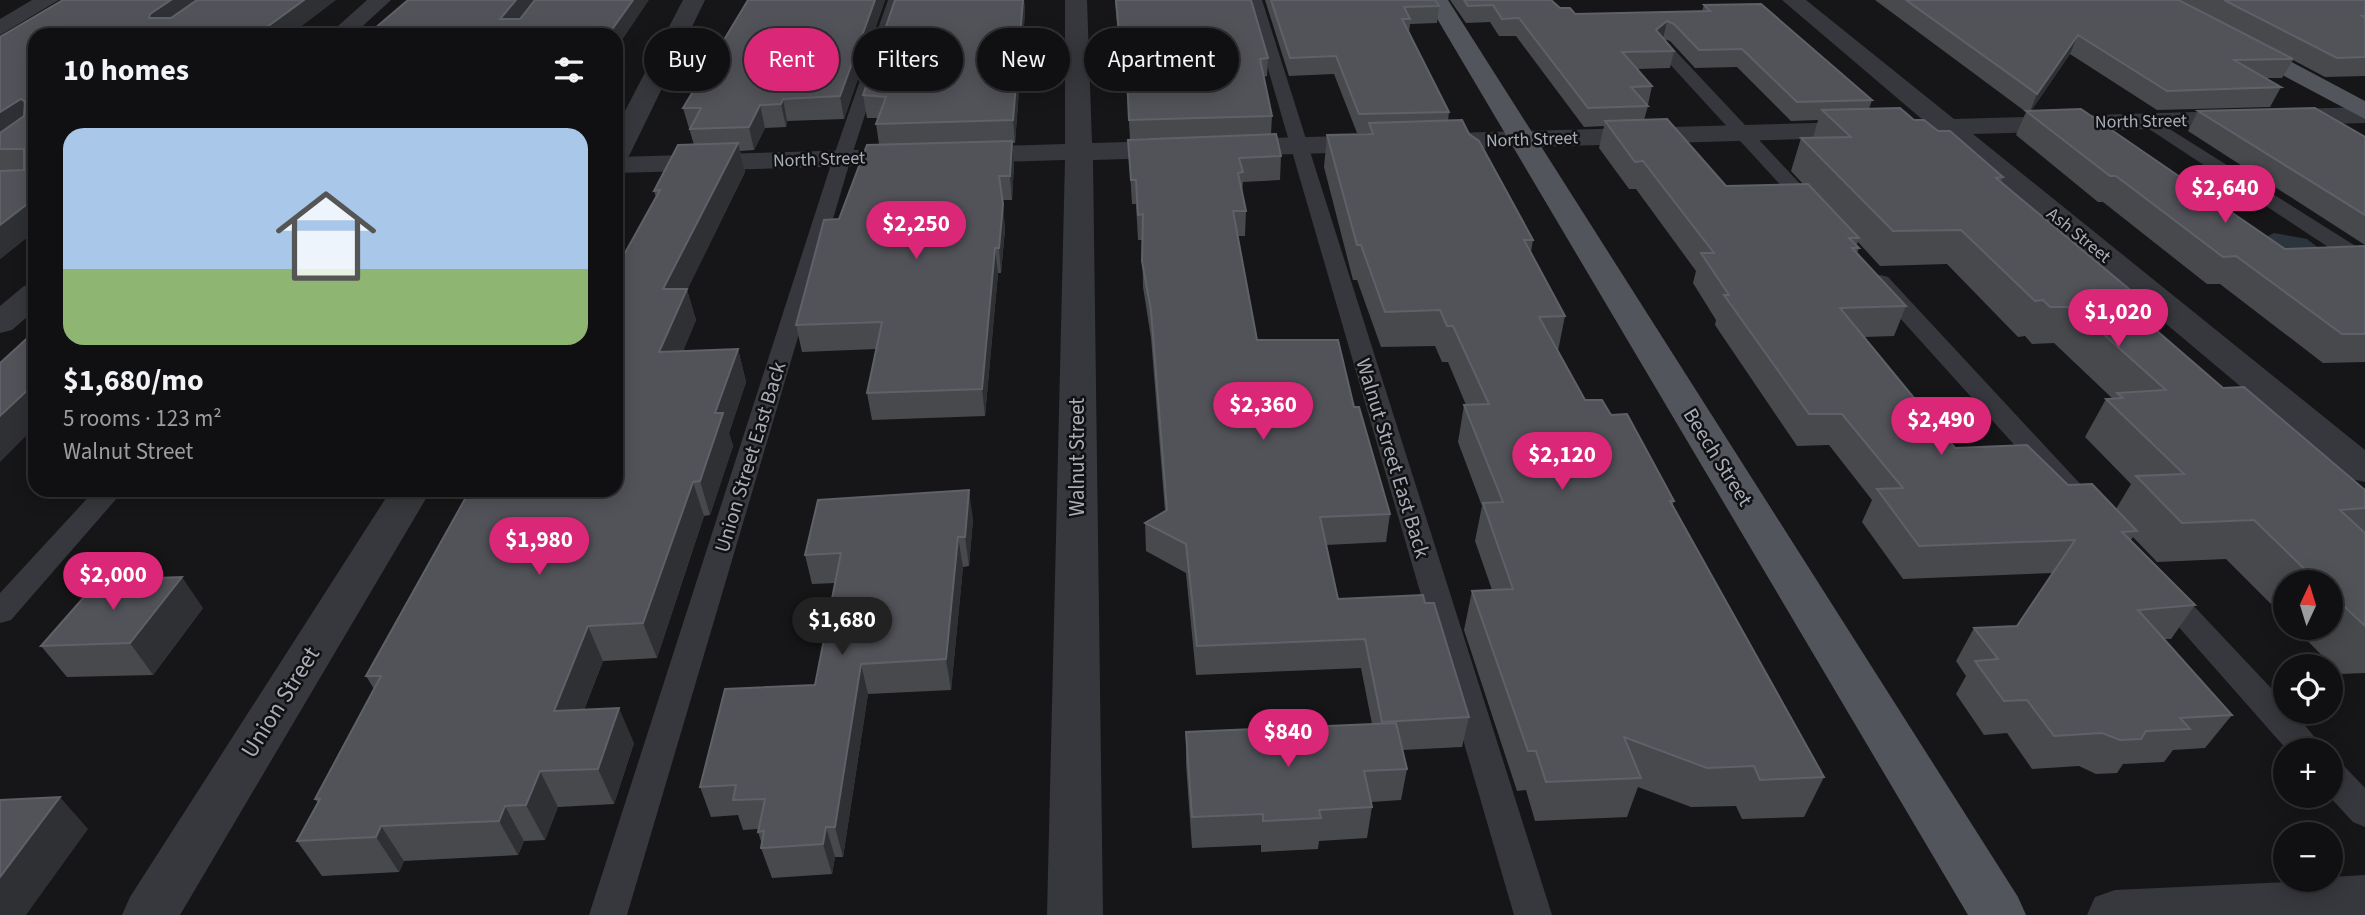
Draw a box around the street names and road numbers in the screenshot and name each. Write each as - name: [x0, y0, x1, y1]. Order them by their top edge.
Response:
- street label: North Street: [2095, 108, 2187, 135]
- street label: North Street: [1485, 125, 1579, 154]
- street label: North Street: [772, 145, 866, 174]
- street label: Ash Street: [2041, 202, 2116, 269]
- street label: Walnut Street East Back: [1348, 354, 1438, 562]
- street label: Union Street East Back: [707, 357, 794, 556]
- street label: Walnut Street: [1062, 398, 1092, 516]
- street label: Beech Street: [1676, 402, 1760, 512]
- street label: Union Street: [232, 640, 329, 765]

